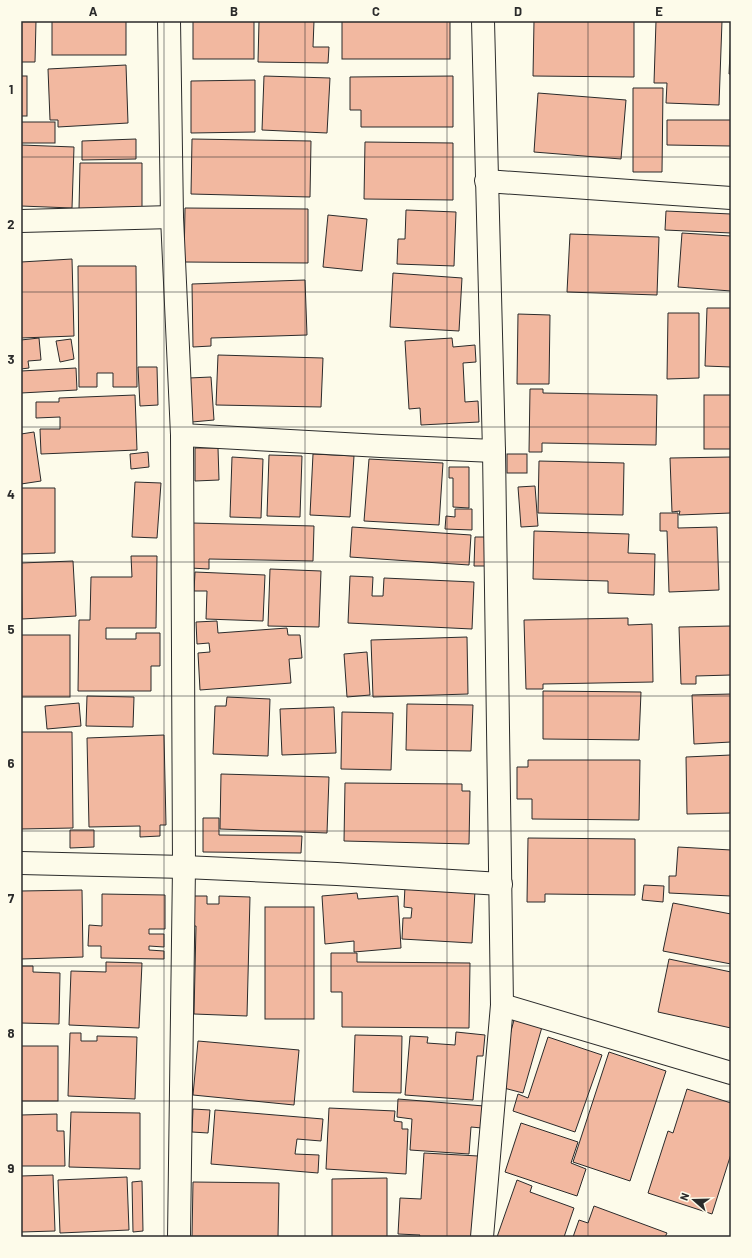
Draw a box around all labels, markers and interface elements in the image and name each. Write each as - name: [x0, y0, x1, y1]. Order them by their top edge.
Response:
- text: A: [89, 3, 98, 19]
- text: B: [230, 3, 238, 19]
- text: C: [372, 3, 380, 19]
- text: D: [514, 3, 522, 19]
- text: E: [655, 3, 663, 19]
- text: 1: [9, 81, 13, 97]
- text: 2: [7, 216, 15, 232]
- text: 3: [7, 351, 15, 367]
- text: 4: [7, 486, 15, 502]
- text: 5: [7, 621, 15, 637]
- text: 6: [8, 755, 15, 771]
- text: 7: [8, 890, 15, 906]
- text: 8: [7, 1025, 15, 1041]
- text: 9: [8, 1160, 15, 1176]
- north arrow: [674, 1180, 714, 1220]
- text: N: [677, 1191, 691, 1202]

